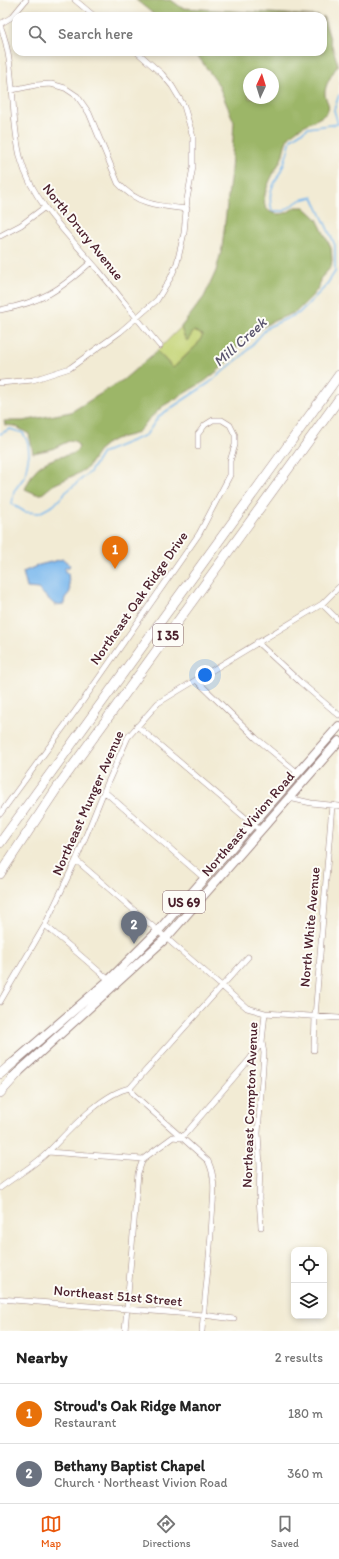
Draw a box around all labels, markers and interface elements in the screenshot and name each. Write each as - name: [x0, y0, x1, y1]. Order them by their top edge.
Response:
- search box: [12, 12, 327, 56]
- icon: search: [26, 23, 48, 45]
- text: Search here: [58, 25, 133, 43]
- north arrow: [243, 68, 279, 104]
- street label: North Drury Avenue: [39, 180, 127, 284]
- water label: Mill Creek: [210, 313, 271, 371]
- street label: Northeast Oak Ridge Drive: [86, 528, 192, 668]
- pin: 1: [102, 536, 128, 569]
- road number: I 35: [153, 624, 183, 646]
- your location: [195, 665, 215, 685]
- street label: Northeast Munger Avenue: [48, 728, 128, 878]
- street label: Northeast Vivion Road: [198, 768, 298, 880]
- street label: North White Avenue: [296, 866, 324, 988]
- road number: US 69: [163, 891, 205, 913]
- pin: 2: [121, 911, 147, 944]
- street label: Northeast Compton Avenue: [239, 1021, 261, 1188]
- map controls: [291, 1247, 327, 1319]
- button: locate: [291, 1247, 327, 1283]
- street label: Northeast 51st Street: [53, 1282, 183, 1310]
- button: layers: [291, 1283, 327, 1319]
- text: Nearby: [16, 1347, 68, 1367]
- text: 2 results: [275, 1350, 323, 1365]
- text: Stroud's Oak Ridge Manor: [54, 1397, 221, 1415]
- text: 1: [26, 1406, 32, 1421]
- text: 180 m: [288, 1406, 323, 1421]
- text: Restaurant: [54, 1415, 116, 1430]
- text: Bethany Baptist Chapel: [54, 1457, 205, 1475]
- text: 2: [26, 1466, 32, 1481]
- text: 360 m: [287, 1466, 323, 1481]
- text: Church · Northeast Vivion Road: [54, 1475, 227, 1490]
- tab: Map: [40, 1513, 62, 1550]
- tab: Directions: [142, 1513, 191, 1550]
- tab: Saved: [271, 1513, 299, 1550]

